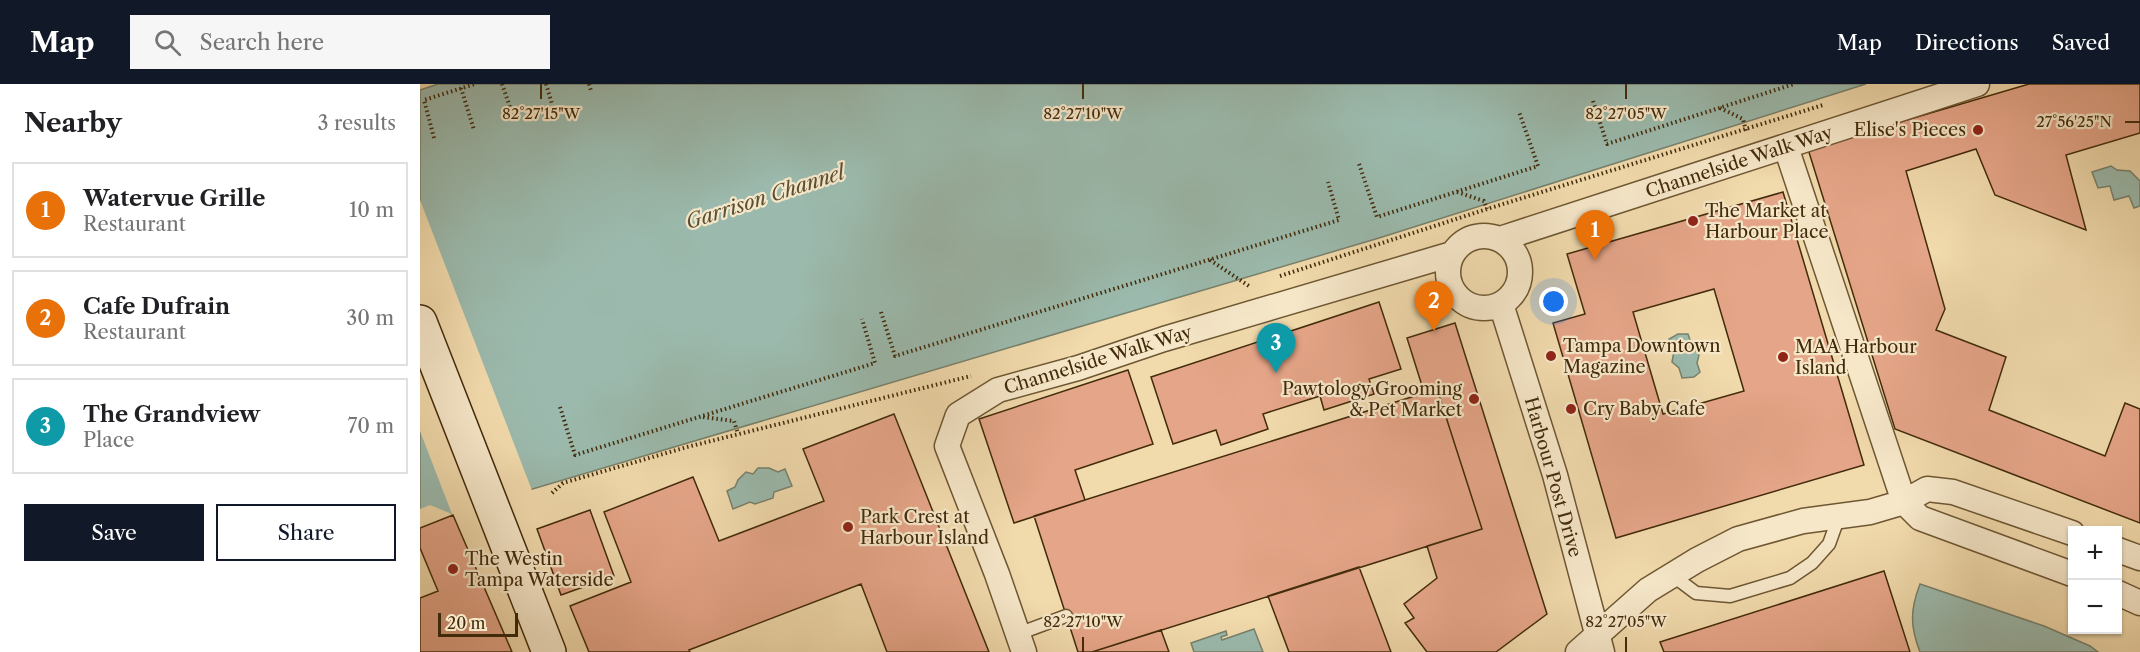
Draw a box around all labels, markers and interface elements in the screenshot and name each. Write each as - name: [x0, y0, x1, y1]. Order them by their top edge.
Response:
- search box: [130, 15, 550, 69]
- text: Map: [30, 25, 94, 59]
- icon: search: [151, 26, 184, 59]
- text: Search here: [199, 29, 324, 56]
- text: Map: [1837, 30, 1882, 55]
- text: Directions: [1915, 30, 2019, 55]
- text: Saved: [2052, 30, 2110, 55]
- text: 82°27'15"W: [502, 104, 581, 123]
- text: 82°27'10"W: [1043, 104, 1123, 123]
- text: 82°27'05"W: [1585, 104, 1667, 123]
- text: Nearby: [24, 107, 122, 139]
- text: 3 results: [318, 111, 396, 135]
- text: 27°56'25"N: [2036, 112, 2112, 131]
- place label: Elise's Pieces: [1854, 119, 1966, 141]
- street label: Channelside Walk Way: [1643, 121, 1836, 203]
- marker: Elise's Pieces: [1971, 123, 1985, 137]
- water label: Garrison Channel: [682, 159, 850, 234]
- text: Watervue Grille: [83, 185, 265, 212]
- text: 1: [41, 198, 50, 222]
- text: 10 m: [349, 198, 394, 222]
- place label: The Market at Harbour Place: [1705, 200, 1829, 243]
- pin: 1: [1576, 210, 1614, 260]
- text: Restaurant: [83, 212, 186, 236]
- marker: The Market at Harbour Place: [1686, 214, 1700, 228]
- pin: 2: [1414, 282, 1454, 331]
- your location: [1539, 287, 1568, 316]
- text: Cafe Dufrain: [83, 293, 230, 320]
- text: 2: [40, 306, 51, 330]
- text: 30 m: [346, 306, 394, 330]
- text: Restaurant: [83, 320, 186, 344]
- street label: Channelside Walk Way: [1001, 321, 1196, 399]
- pin: 3: [1256, 324, 1296, 373]
- place label: Tampa Downtown Magazine: [1563, 335, 1721, 378]
- place label: MAA Harbour Island: [1795, 336, 1917, 379]
- marker: Tampa Downtown Magazine: [1544, 349, 1558, 363]
- marker: MAA Harbour Island: [1776, 350, 1790, 364]
- place label: Pawtology Grooming & Pet Market: [1282, 378, 1463, 421]
- marker: Pawtology Grooming & Pet Market: [1467, 392, 1481, 406]
- street label: Harbour Post Drive: [1520, 394, 1586, 560]
- place label: Cry Baby Cafe: [1583, 398, 1705, 420]
- text: The Grandview: [83, 401, 260, 428]
- marker: Cry Baby Cafe: [1564, 402, 1578, 416]
- text: 3: [40, 414, 51, 438]
- text: 70 m: [348, 414, 394, 438]
- text: Place: [83, 428, 134, 452]
- button: Save: [24, 504, 204, 561]
- button: Share: [216, 504, 396, 561]
- place label: Park Crest at Harbour Island: [860, 506, 989, 549]
- marker: Park Crest at Harbour Island: [841, 520, 855, 534]
- map controls: [2068, 526, 2122, 634]
- button: +: [2068, 526, 2122, 580]
- place label: The Westin Tampa Waterside: [465, 548, 614, 591]
- marker: The Westin Tampa Waterside: [446, 562, 460, 576]
- button: −: [2068, 580, 2122, 634]
- scale bar: [438, 610, 518, 638]
- text: 82°27'10"W: [1043, 612, 1123, 631]
- text: 82°27'05"W: [1585, 612, 1667, 631]
- text: 20 m: [447, 613, 486, 633]

